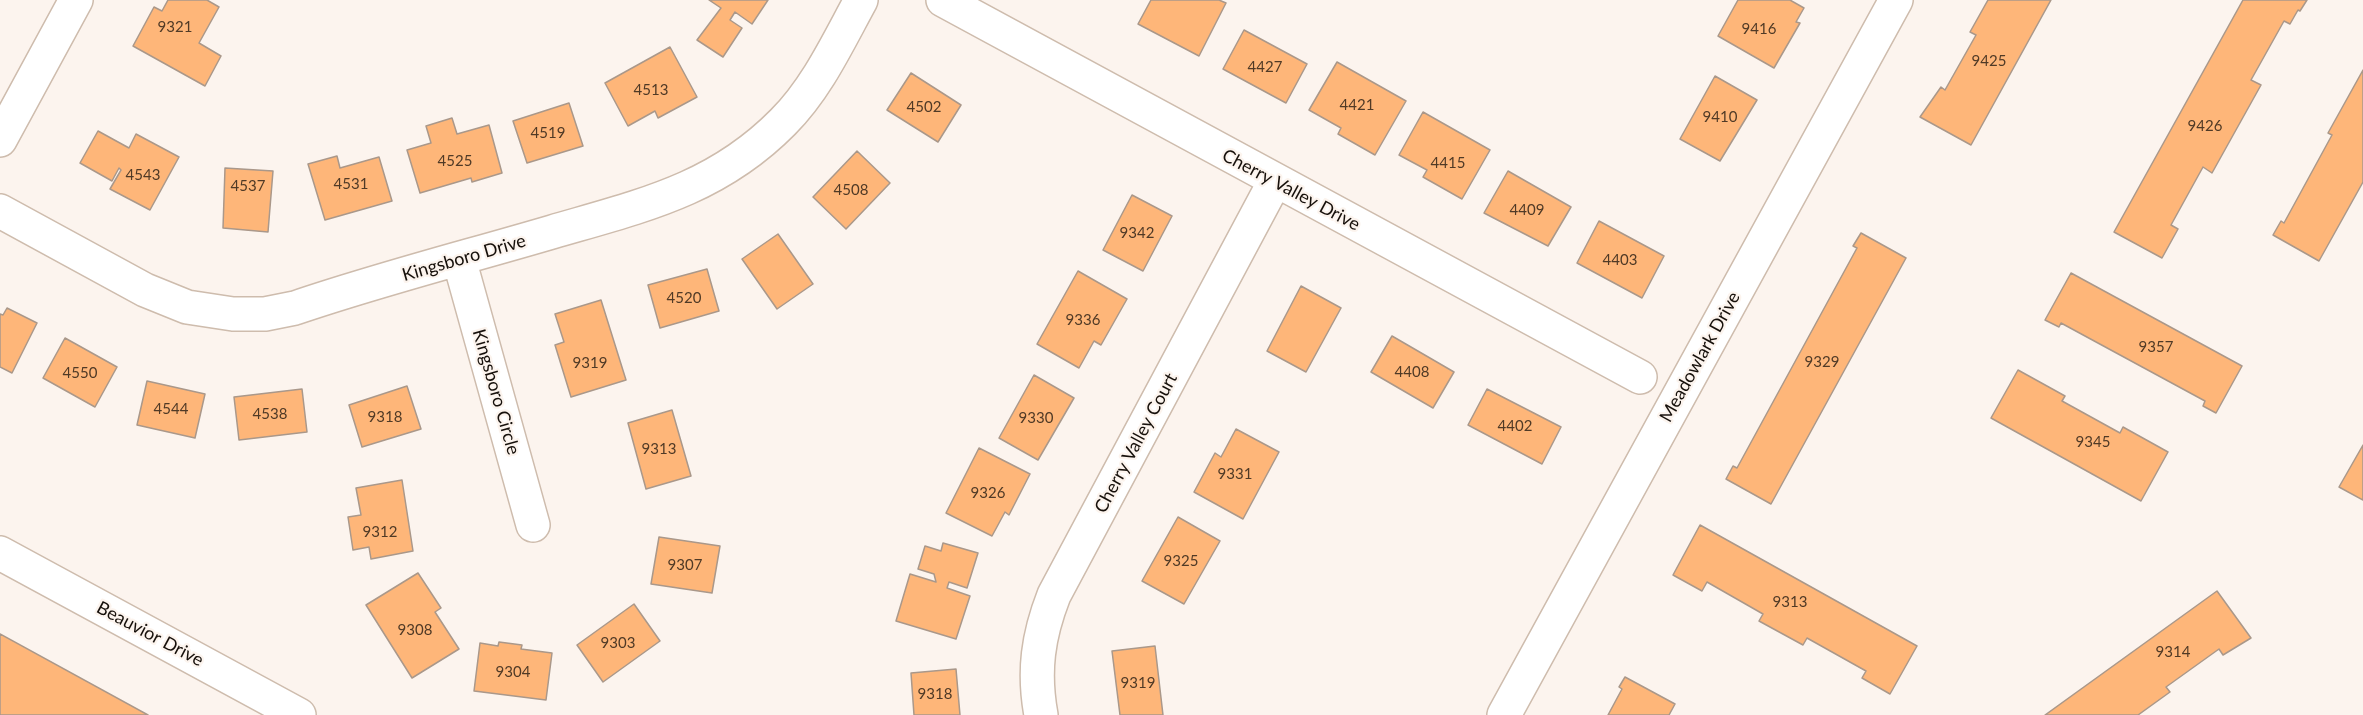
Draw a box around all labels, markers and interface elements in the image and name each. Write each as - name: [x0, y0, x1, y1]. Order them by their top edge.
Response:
- house number: 9321: [158, 18, 192, 36]
- house number: 9416: [1742, 20, 1776, 38]
- house number: 9425: [1972, 52, 2006, 70]
- house number: 4427: [1248, 58, 1282, 76]
- house number: 4513: [634, 81, 668, 99]
- house number: 4421: [1340, 96, 1374, 114]
- house number: 4502: [907, 98, 941, 116]
- house number: 9410: [1703, 108, 1737, 126]
- house number: 9426: [2188, 117, 2222, 135]
- house number: 4519: [531, 124, 565, 142]
- street label: Cherry Valley Drive: [1218, 145, 1364, 235]
- house number: 4525: [438, 152, 472, 170]
- house number: 4415: [1431, 154, 1465, 172]
- house number: 4543: [126, 166, 160, 184]
- house number: 4531: [334, 175, 368, 193]
- house number: 4537: [231, 177, 265, 195]
- house number: 4508: [834, 181, 868, 199]
- house number: 4409: [1510, 201, 1544, 219]
- house number: 9342: [1120, 224, 1154, 242]
- street label: Kingsboro Drive: [400, 230, 528, 286]
- house number: 4403: [1603, 251, 1637, 269]
- street label: Meadowlark Drive: [1655, 288, 1745, 426]
- house number: 4520: [667, 289, 701, 307]
- house number: 9336: [1066, 311, 1100, 329]
- street label: Kingsboro Circle: [468, 327, 524, 457]
- house number: 9357: [2139, 338, 2173, 356]
- house number: 9329: [1805, 353, 1839, 371]
- house number: 9319: [573, 354, 607, 372]
- house number: 4408: [1395, 363, 1429, 381]
- house number: 4550: [63, 364, 97, 382]
- street label: Cherry Valley Court: [1090, 369, 1182, 517]
- house number: 4544: [154, 400, 188, 418]
- house number: 4538: [253, 405, 287, 423]
- house number: 9318: [368, 408, 402, 426]
- house number: 9330: [1019, 409, 1053, 427]
- house number: 4402: [1498, 417, 1532, 435]
- house number: 9345: [2076, 433, 2110, 451]
- house number: 9313: [642, 440, 676, 458]
- house number: 9331: [1218, 465, 1252, 483]
- house number: 9326: [971, 484, 1005, 502]
- house number: 9312: [363, 523, 397, 541]
- house number: 9325: [1164, 552, 1198, 570]
- house number: 9307: [668, 556, 702, 574]
- house number: 9313: [1773, 593, 1807, 611]
- street label: Beauvior Drive: [93, 597, 207, 671]
- house number: 9308: [398, 621, 432, 639]
- house number: 9303: [601, 634, 635, 652]
- house number: 9314: [2156, 643, 2190, 661]
- house number: 9304: [496, 663, 530, 681]
- house number: 9319: [1121, 674, 1155, 692]
- house number: 9318: [918, 685, 952, 703]

